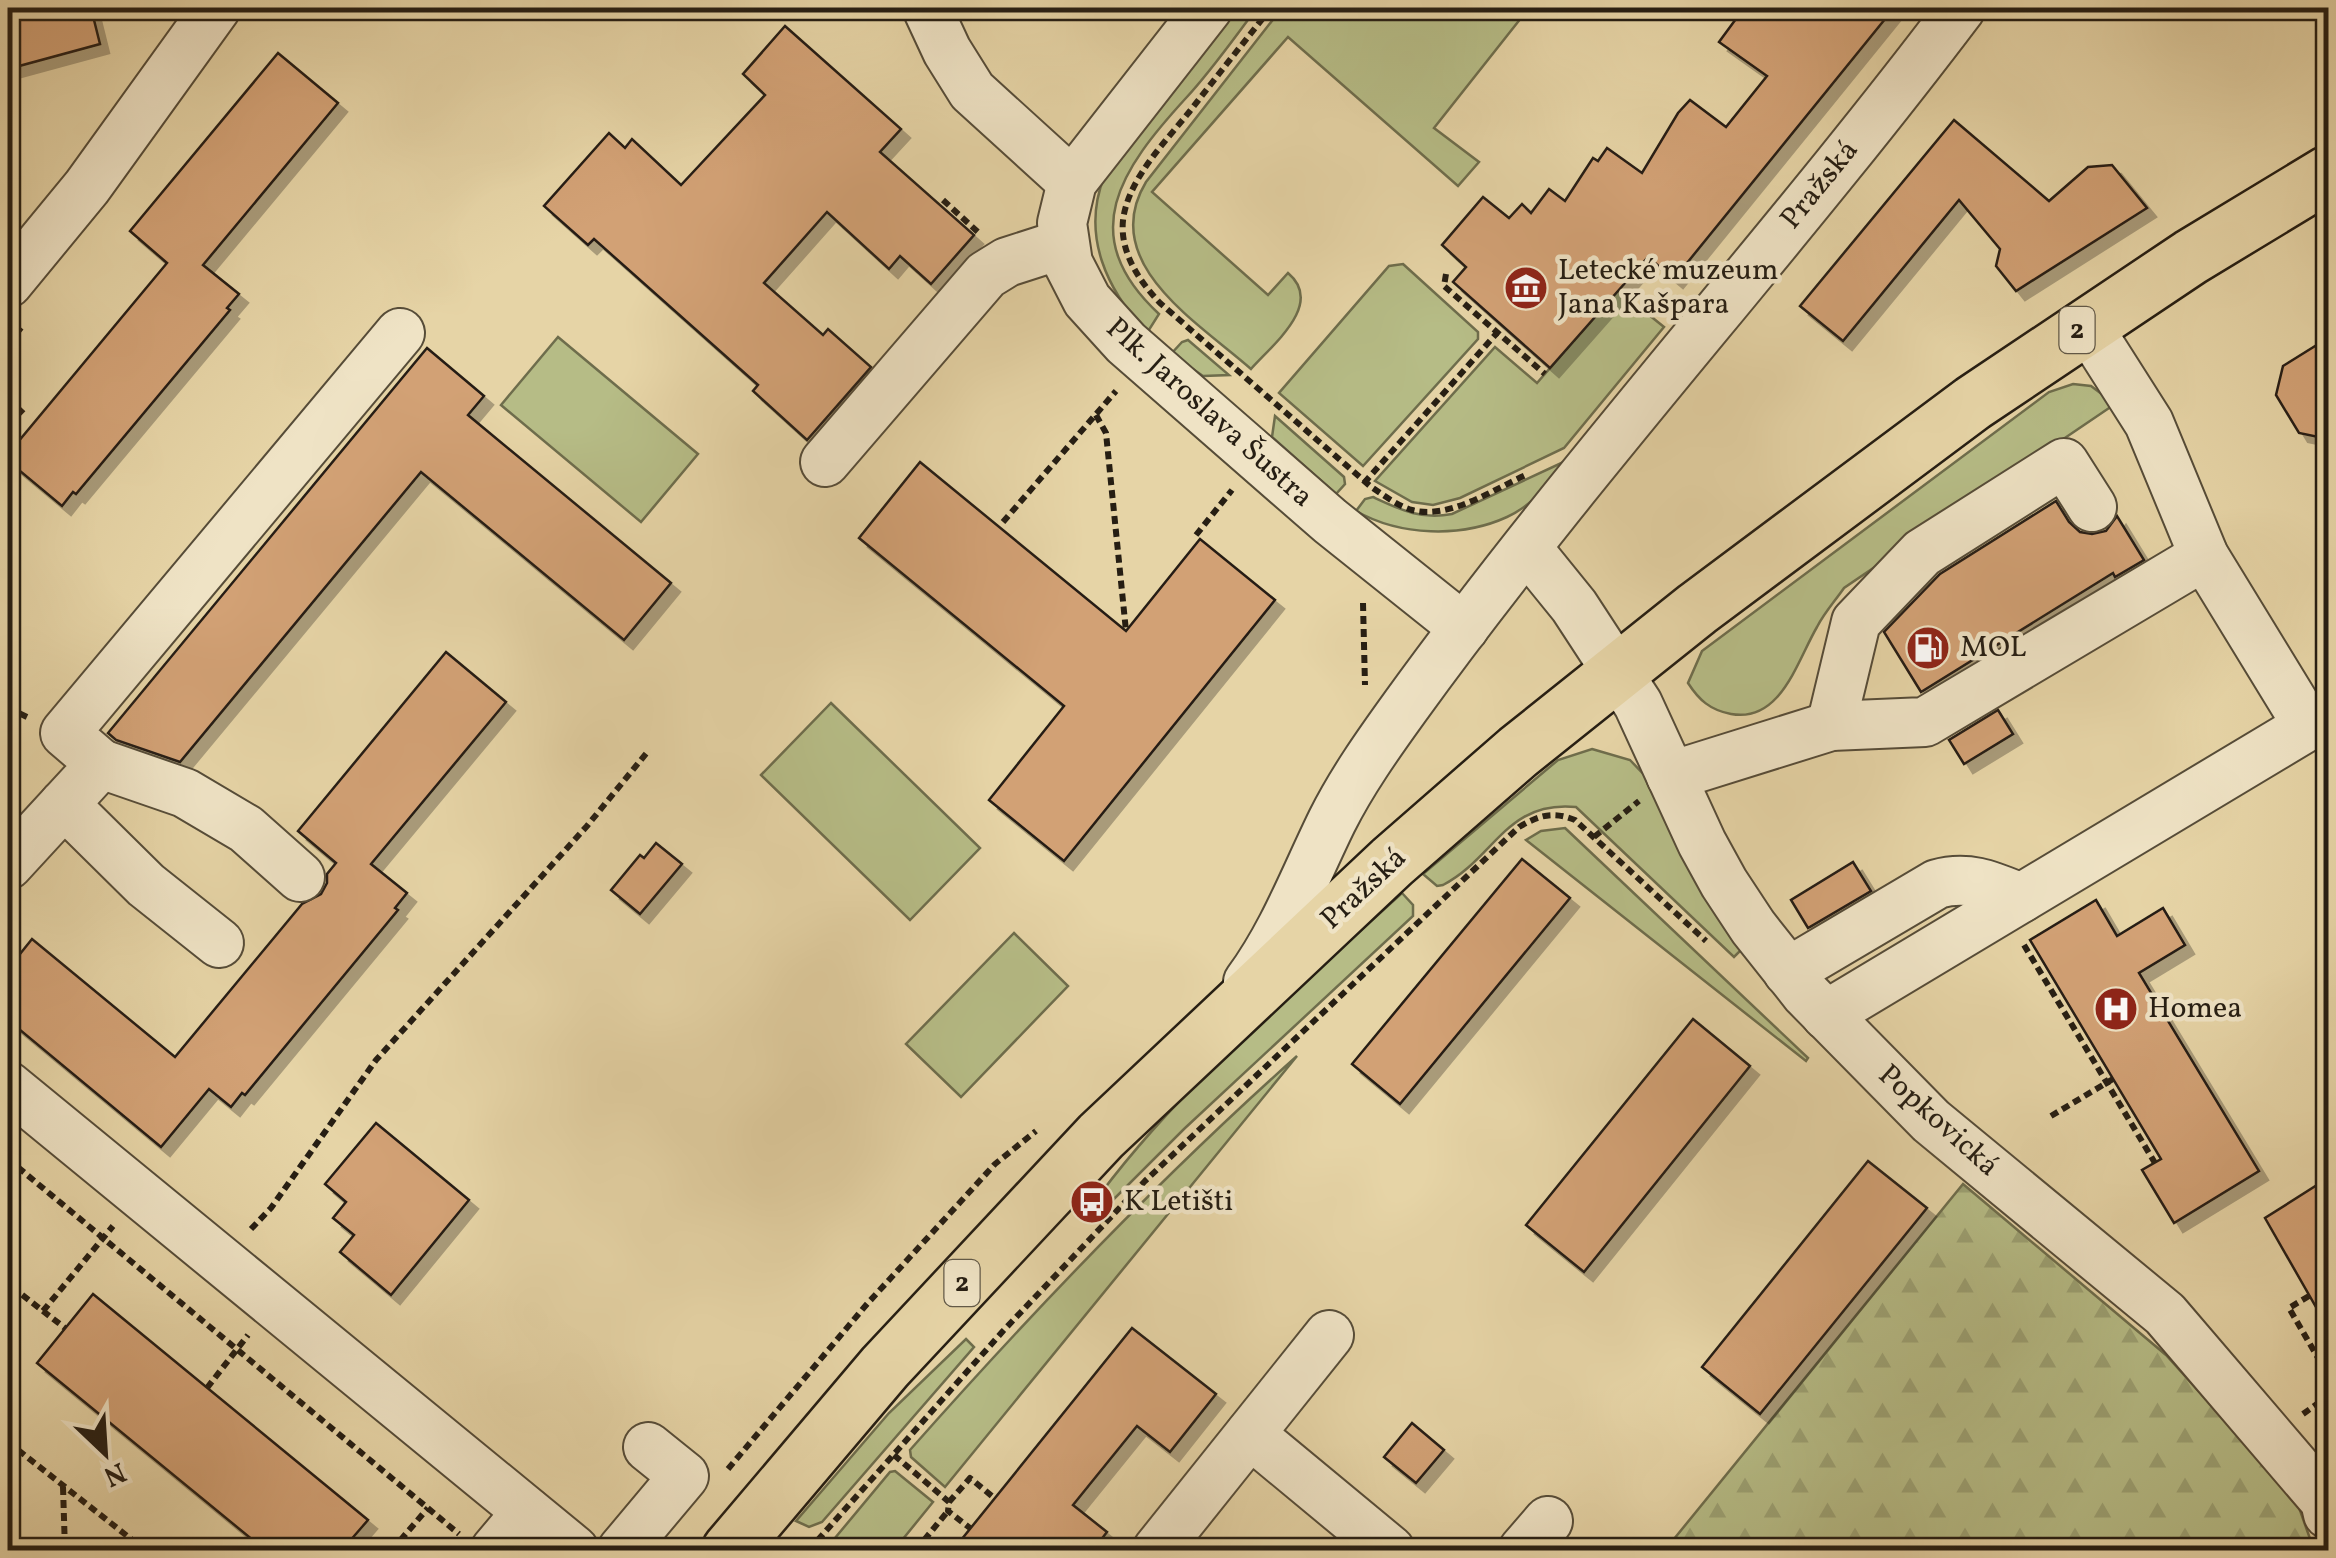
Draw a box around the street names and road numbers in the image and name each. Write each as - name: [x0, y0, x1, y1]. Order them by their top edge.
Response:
- street label: Pražská: [1771, 131, 1869, 239]
- road number: 2: [2060, 307, 2094, 353]
- street label: Plk. Jaroslava Šustra: [1096, 308, 1322, 518]
- street label: Pražská: [1312, 838, 1416, 940]
- street label: Popkovická: [1868, 1055, 2008, 1187]
- road number: 2: [944, 1260, 980, 1306]

